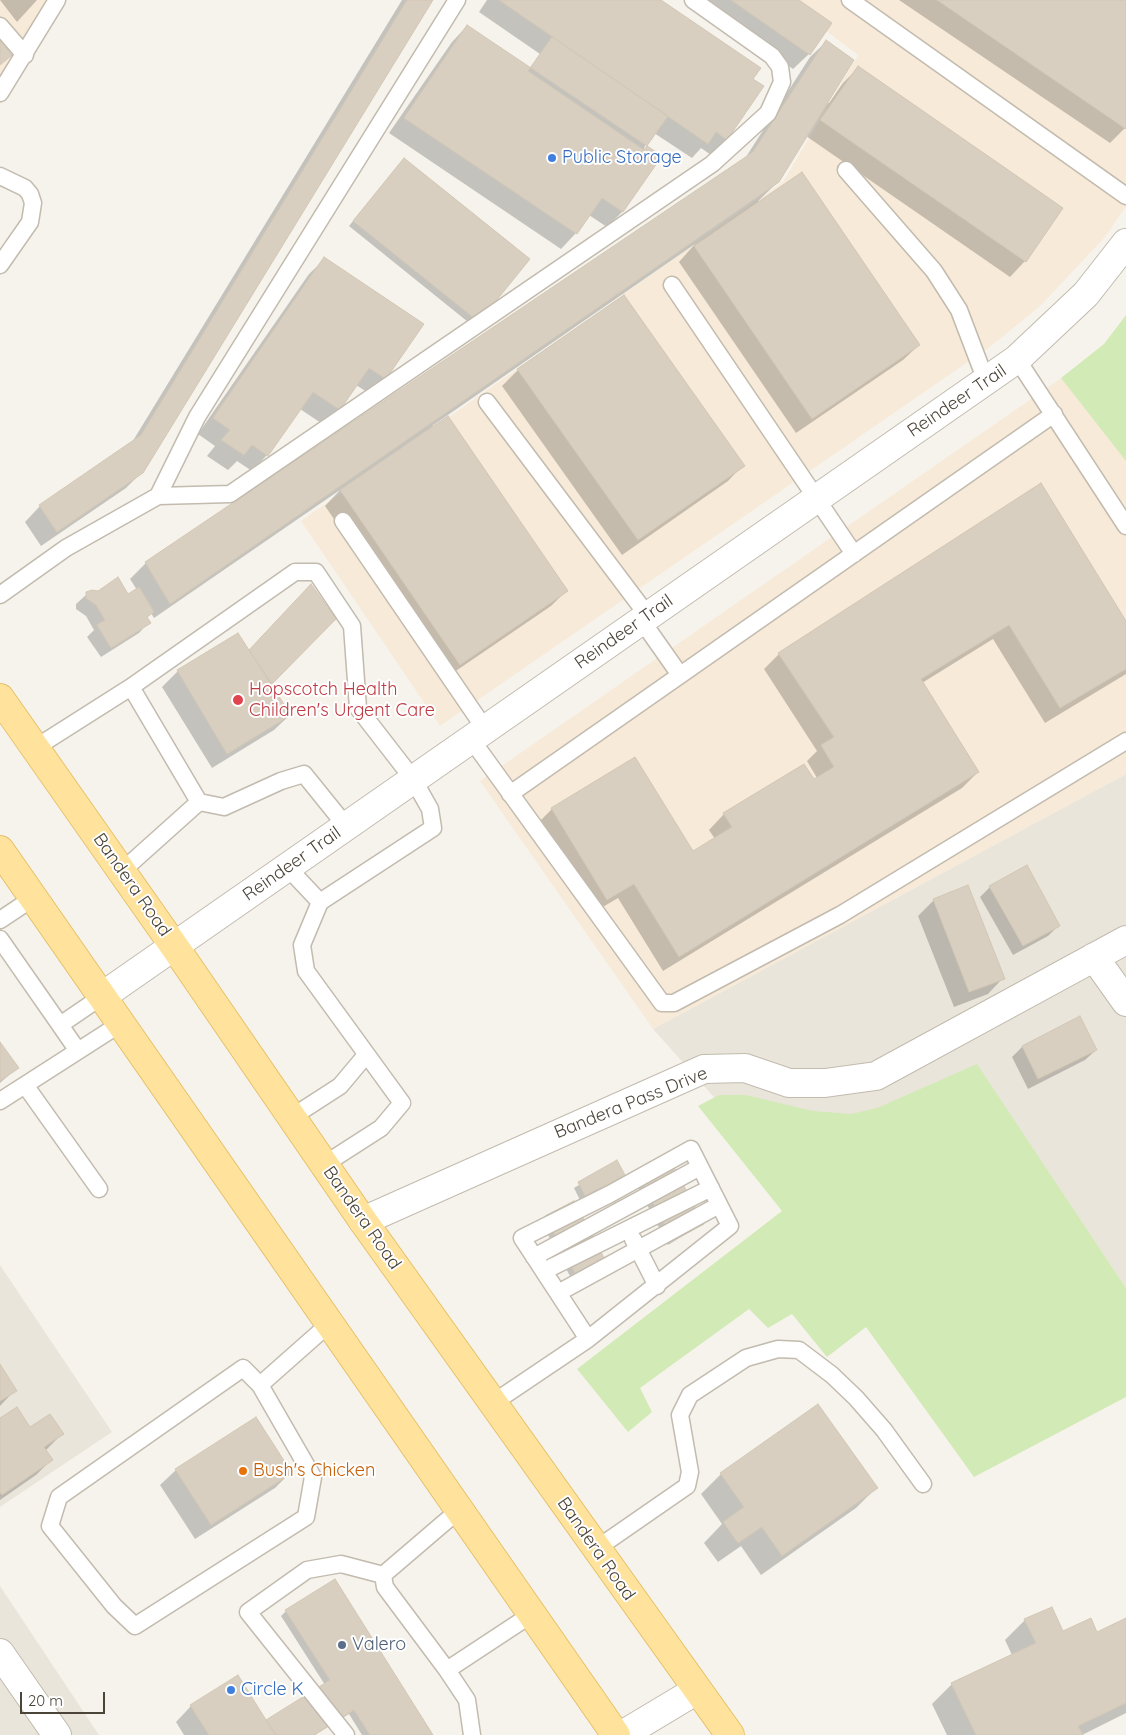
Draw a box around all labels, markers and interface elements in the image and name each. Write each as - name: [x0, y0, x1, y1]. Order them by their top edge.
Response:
- place label: Public Storage: [562, 147, 682, 169]
- marker: Public Storage: [546, 152, 558, 164]
- street label: Reindeer Trail: [903, 360, 1011, 442]
- street label: Reindeer Trail: [571, 590, 677, 674]
- place label: Hopscotch Health Children's Urgent Care: [249, 679, 435, 722]
- marker: Hopscotch Health Children's Urgent Care: [231, 693, 245, 707]
- street label: Reindeer Trail: [239, 822, 345, 906]
- street label: Bandera Road: [88, 829, 176, 941]
- street label: Bandera Pass Drive: [551, 1062, 711, 1144]
- street label: Bandera Road: [318, 1162, 406, 1274]
- place label: Bush's Chicken: [253, 1460, 375, 1482]
- marker: Bush's Chicken: [237, 1465, 249, 1477]
- street label: Bandera Road: [552, 1493, 640, 1605]
- place label: Valero: [352, 1634, 406, 1656]
- marker: Valero: [336, 1639, 348, 1651]
- place label: Circle K: [241, 1679, 304, 1701]
- scale bar: [22, 1682, 108, 1714]
- marker: Circle K: [225, 1684, 237, 1696]
- text: 20 m: [28, 1691, 63, 1710]

